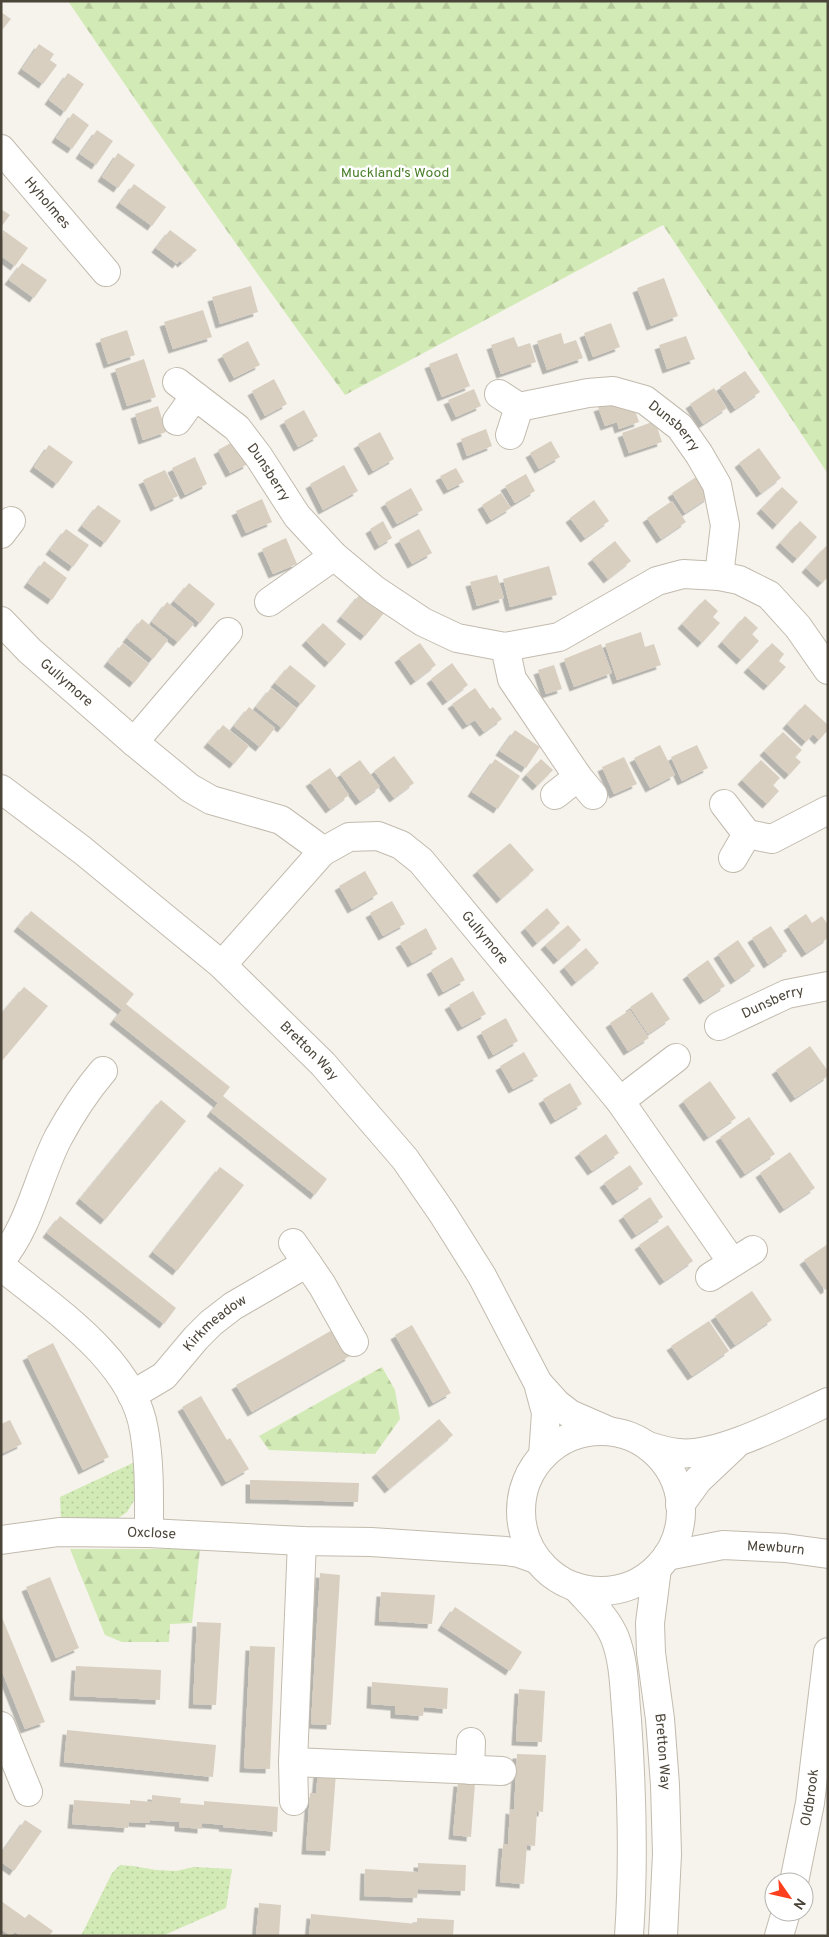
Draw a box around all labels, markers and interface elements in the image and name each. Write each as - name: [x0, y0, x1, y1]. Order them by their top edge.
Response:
- park label: Muckland's Wood: [341, 165, 449, 182]
- street label: Hyholmes: [20, 174, 74, 232]
- street label: Dunsberry: [645, 397, 703, 455]
- street label: Dunsberry: [243, 440, 294, 505]
- street label: Gullymore: [36, 655, 96, 711]
- street label: Gullymore: [458, 907, 512, 968]
- street label: Dunsberry: [739, 982, 805, 1023]
- street label: Bretton Way: [276, 1018, 342, 1084]
- street label: Kirkmeadow: [180, 1291, 250, 1355]
- street label: Oxclose: [127, 1524, 176, 1543]
- street label: Mewburn: [747, 1538, 806, 1559]
- street label: Bretton Way: [651, 1712, 674, 1790]
- street label: Oldbrook: [797, 1768, 823, 1828]
- north arrow: [764, 1872, 814, 1922]
- text: N: [789, 1895, 808, 1912]

